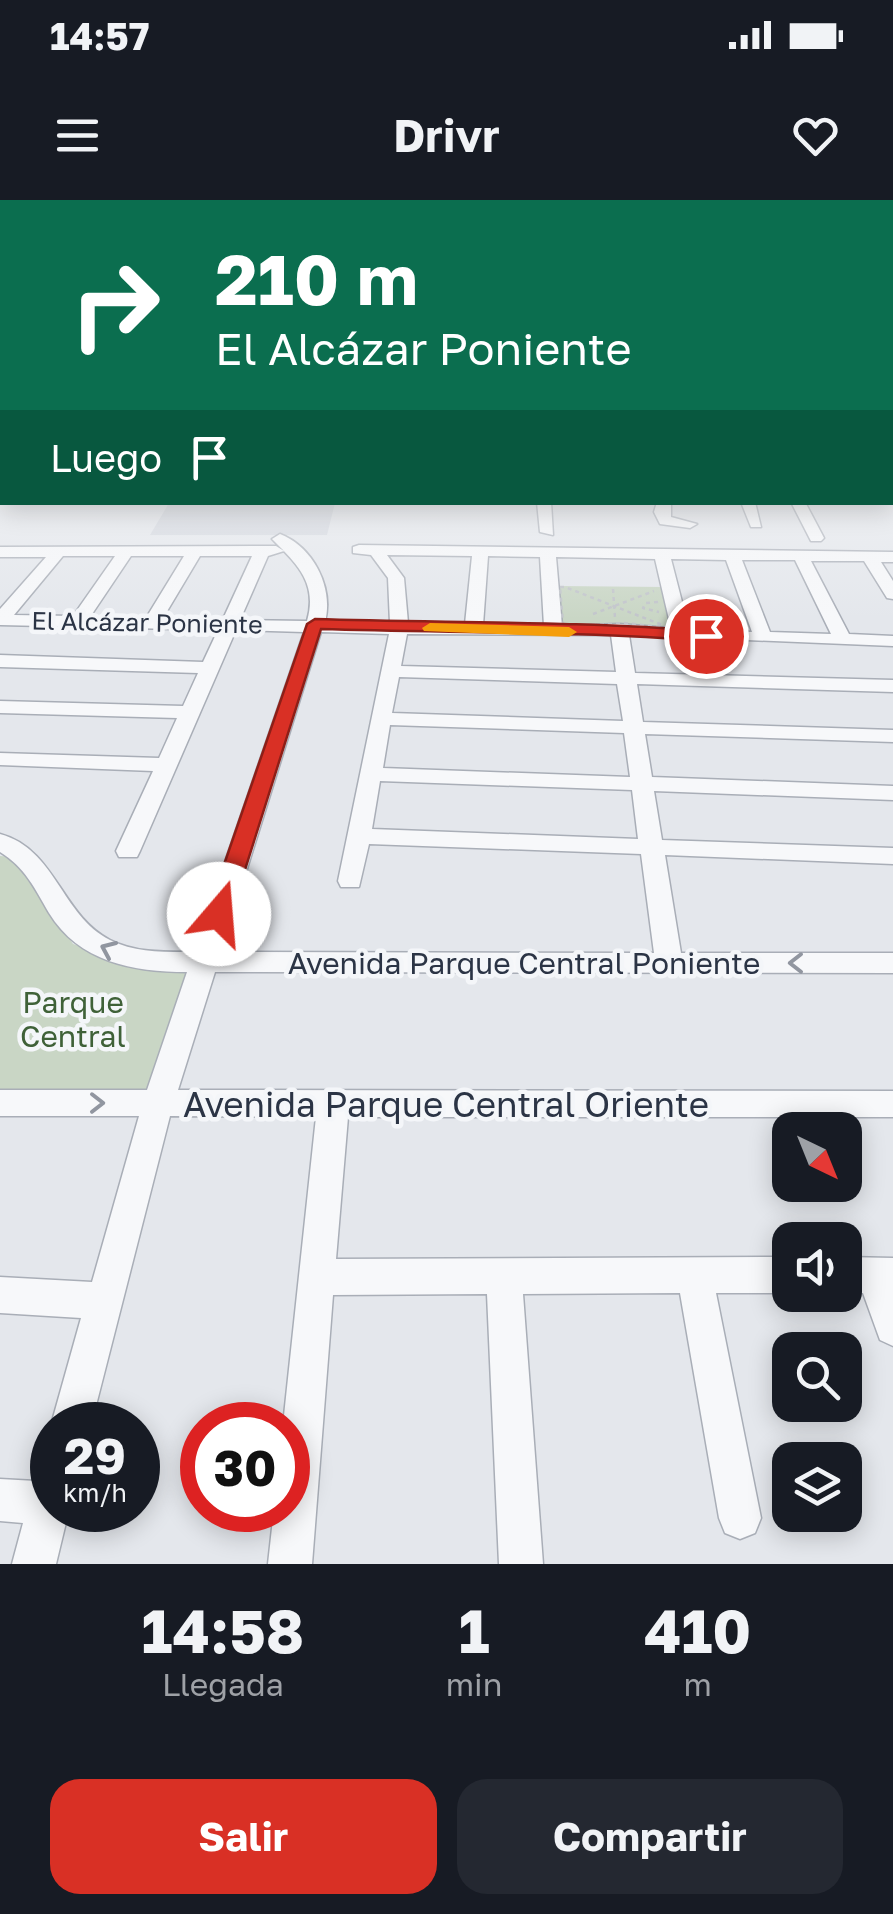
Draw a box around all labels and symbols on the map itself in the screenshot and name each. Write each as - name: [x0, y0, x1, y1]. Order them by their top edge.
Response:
- pin: [664, 594, 749, 679]
- street label: El Alcázar Poniente: [31, 604, 263, 640]
- position arrow: [167, 862, 271, 966]
- one-way arrow: [100, 941, 118, 961]
- street label: Avenida Parque Central Poniente: [288, 945, 760, 981]
- one-way arrow: [787, 952, 802, 974]
- park label: Parque Central: [20, 984, 126, 1054]
- street label: Avenida Parque Central Oriente: [183, 1083, 709, 1125]
- one-way arrow: [90, 1092, 106, 1114]
- north arrow: [772, 1112, 862, 1202]
- speed limit sign: 30: [180, 1402, 310, 1532]

